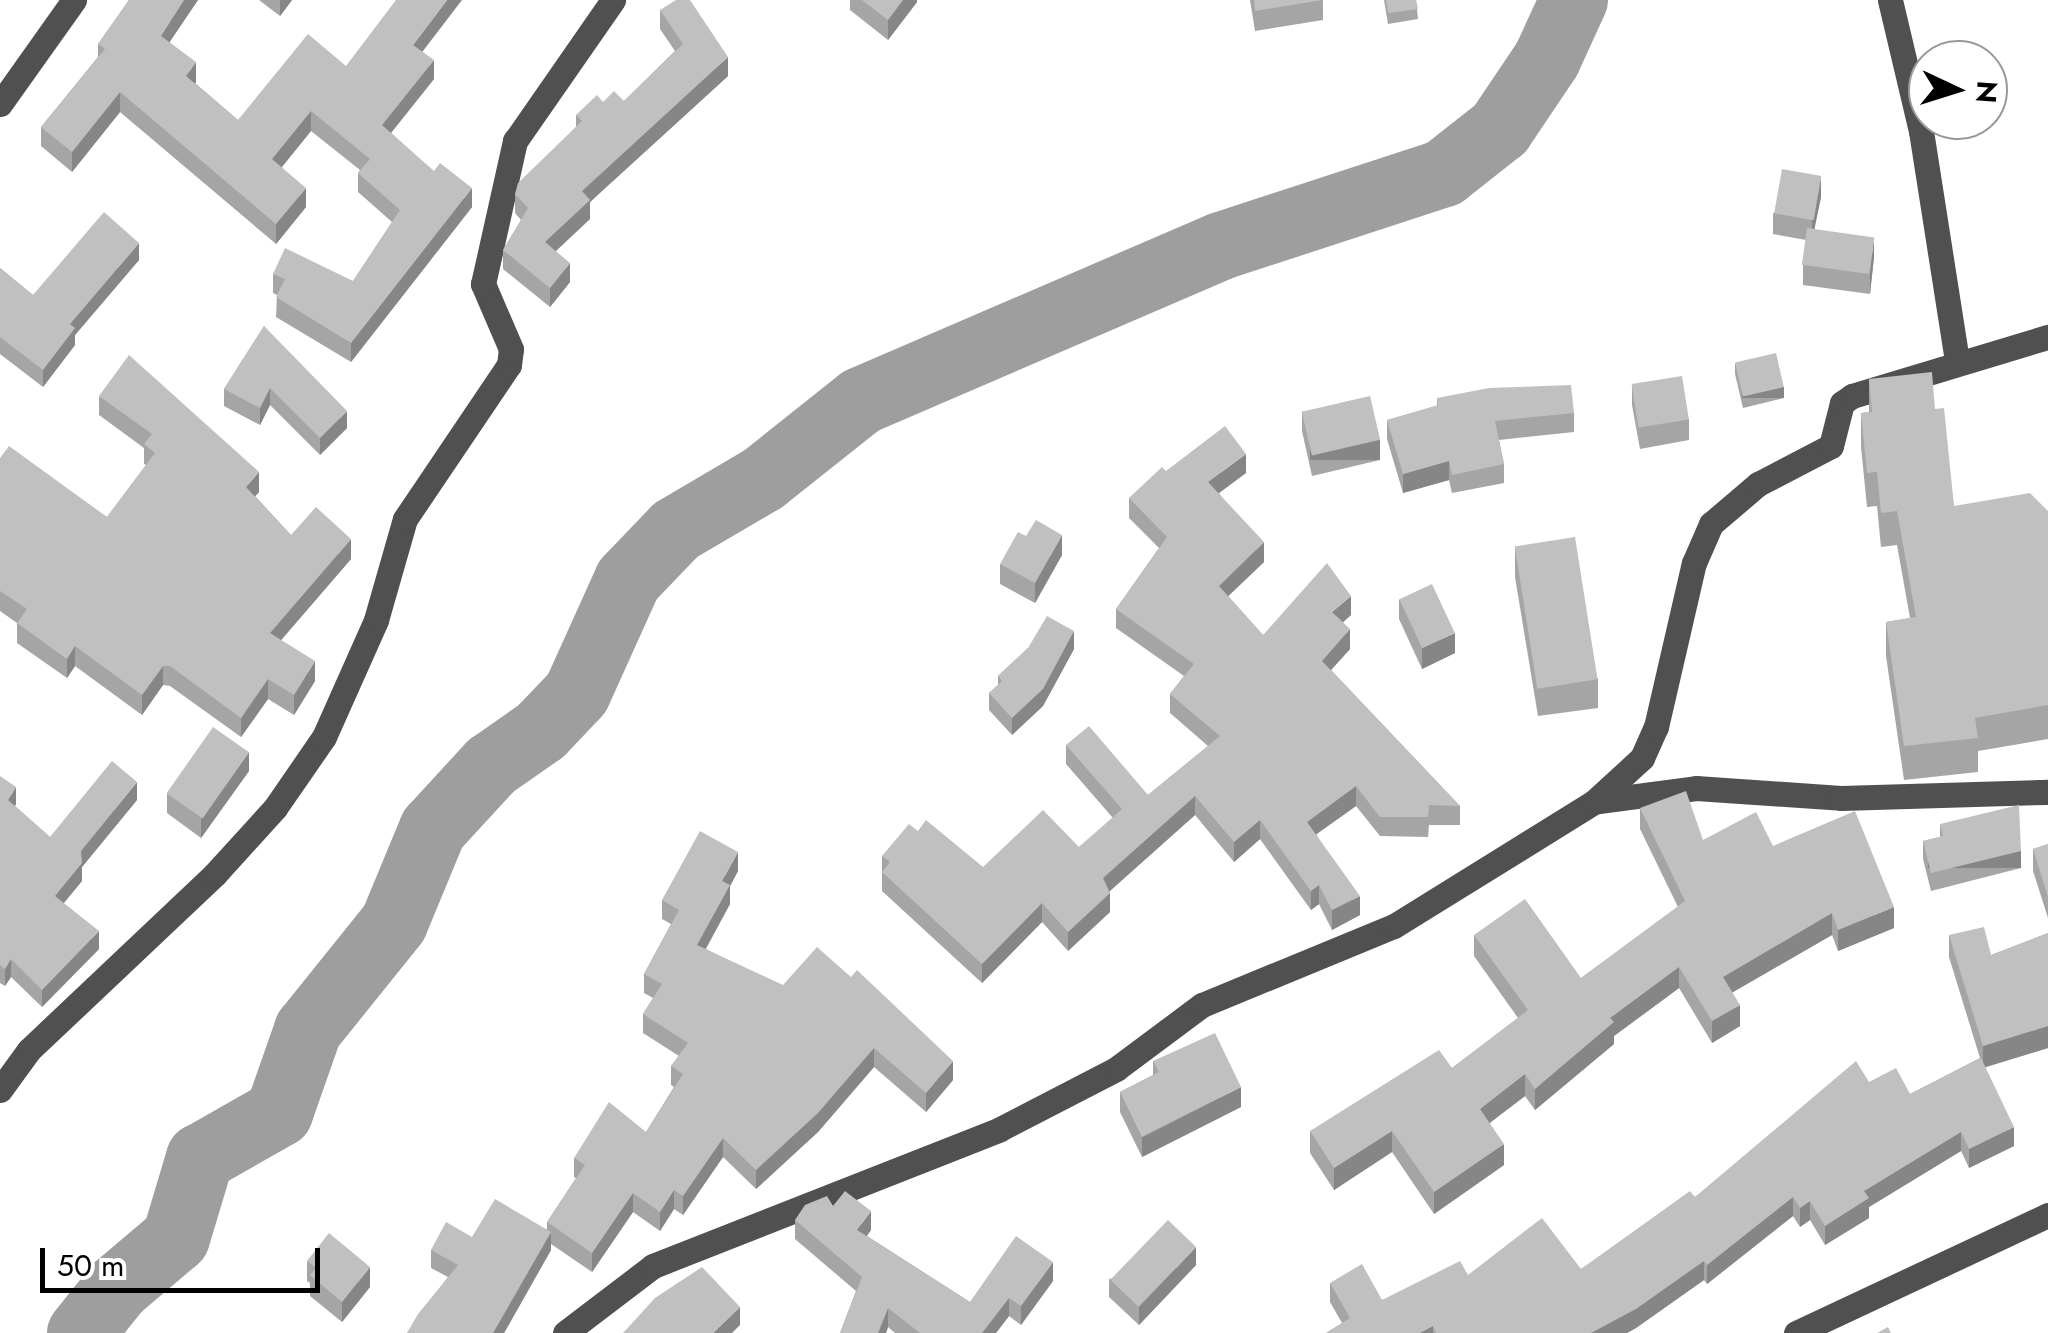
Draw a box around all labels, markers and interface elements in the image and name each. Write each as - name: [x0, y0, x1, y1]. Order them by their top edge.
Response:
- north arrow: [1908, 40, 2008, 140]
- text: N: [1965, 79, 2008, 105]
- scale bar: [45, 1228, 325, 1290]
- text: 50 m: [57, 1244, 124, 1287]

